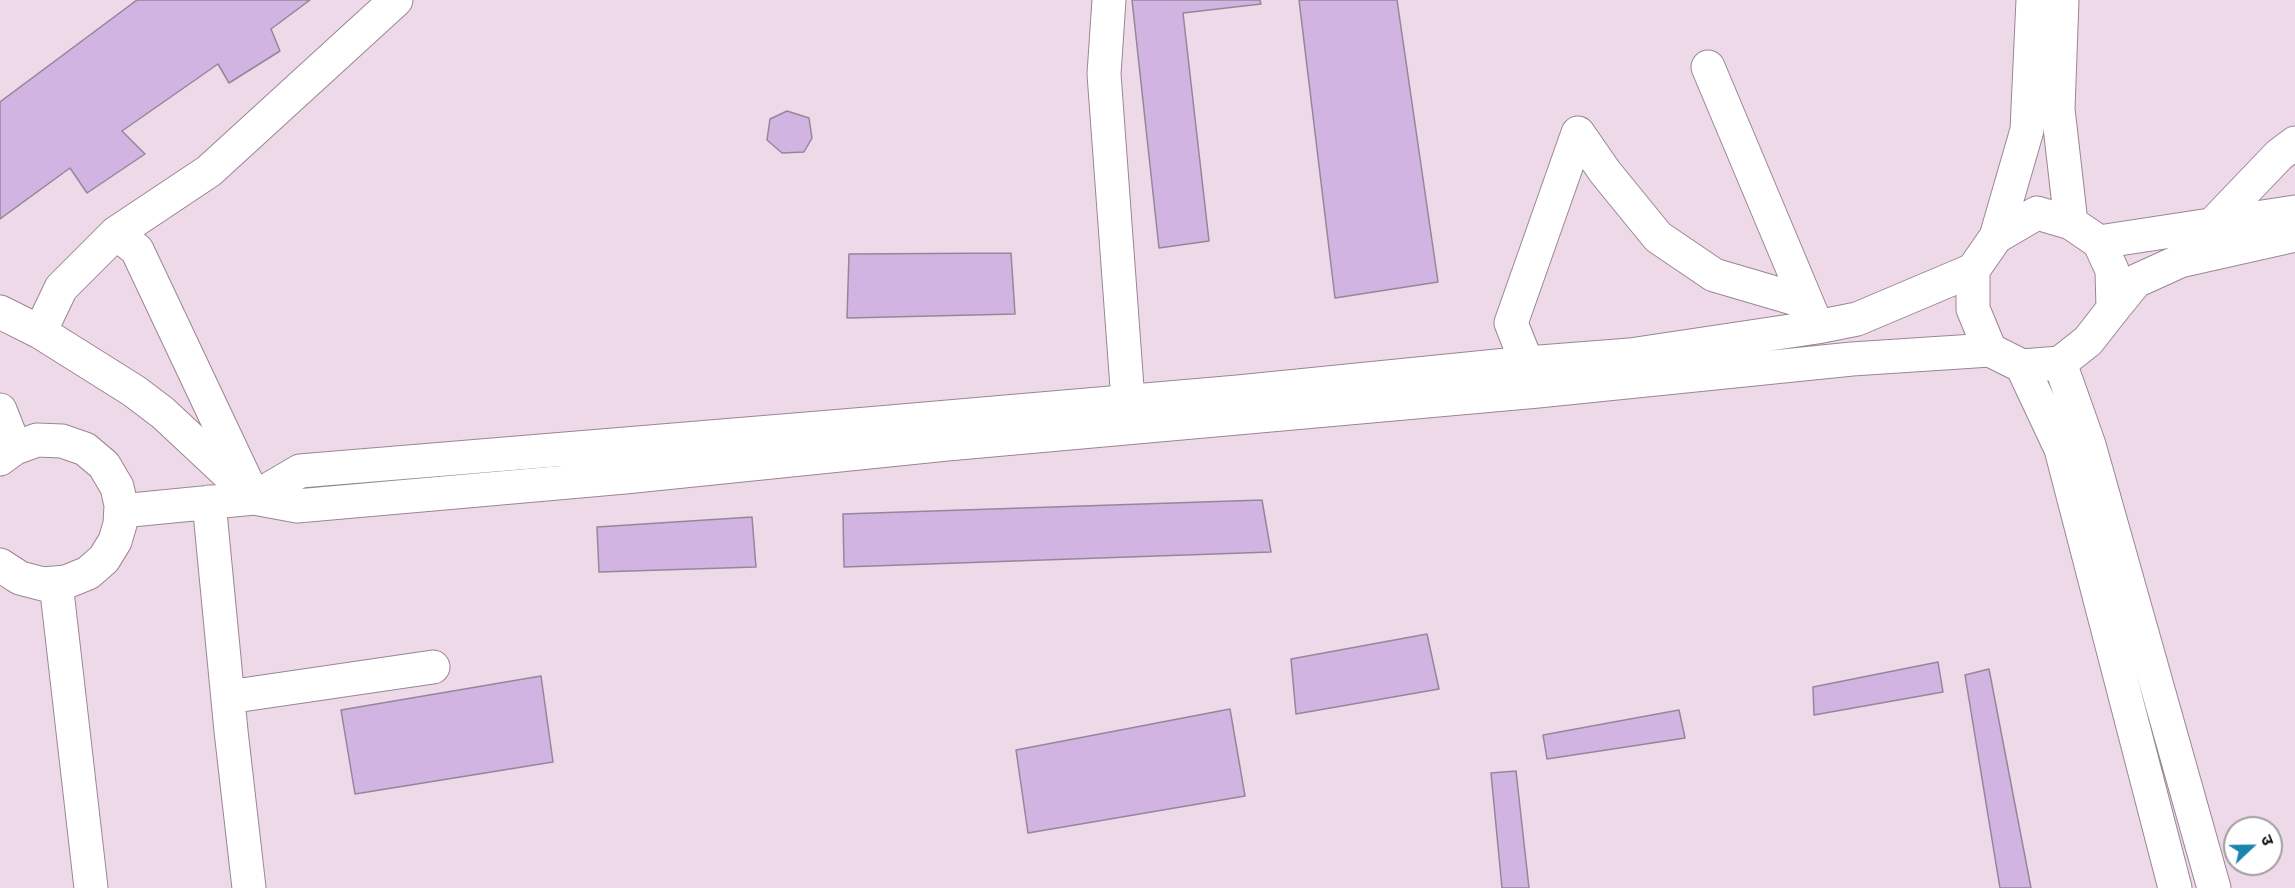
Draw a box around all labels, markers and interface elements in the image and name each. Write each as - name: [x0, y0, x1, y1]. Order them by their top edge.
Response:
- north arrow: [2223, 816, 2283, 876]
- text: उ: [2256, 832, 2280, 848]

